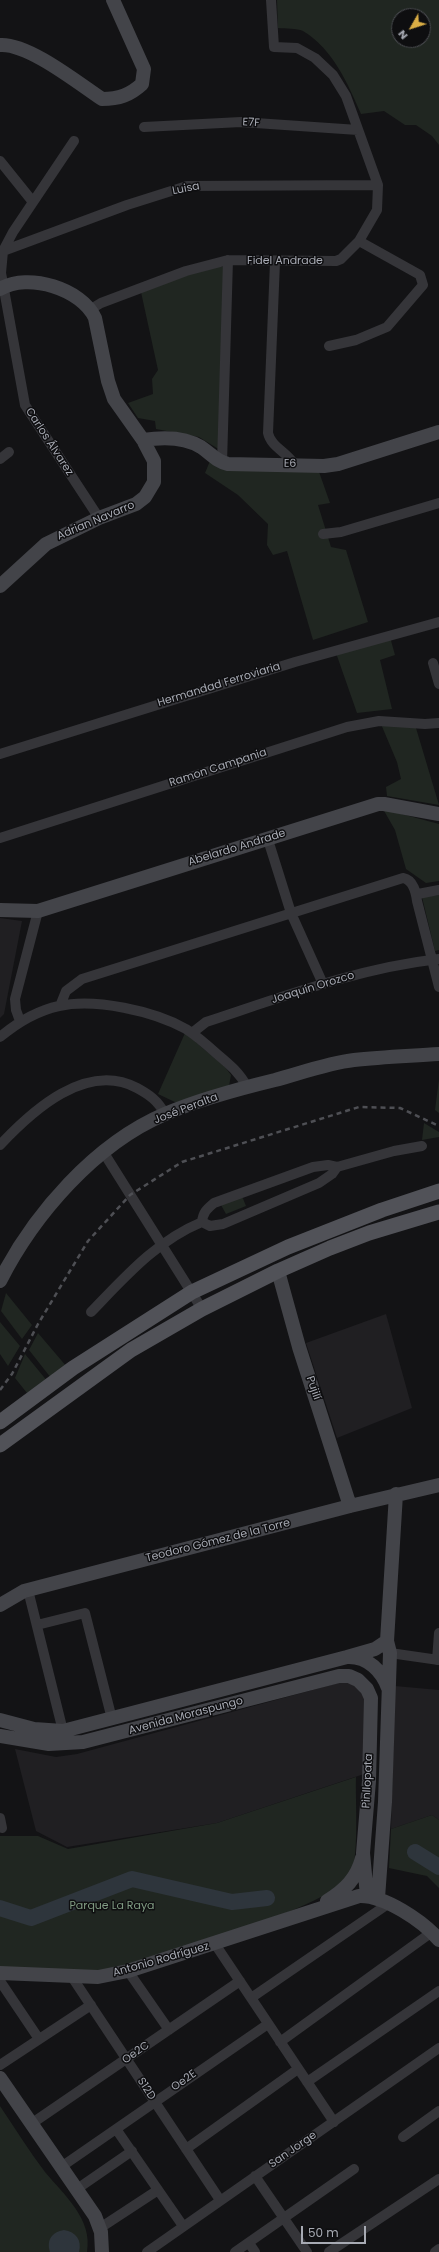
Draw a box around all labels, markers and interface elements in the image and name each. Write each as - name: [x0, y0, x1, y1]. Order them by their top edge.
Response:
- north arrow: [391, 8, 431, 48]
- text: N: [394, 27, 411, 43]
- street label: E7F: [242, 116, 260, 130]
- street label: Luisa: [171, 180, 201, 198]
- street label: Fidel Andrade: [247, 254, 323, 268]
- street label: Carlos Álvarez: [22, 406, 76, 478]
- street label: E6: [284, 457, 296, 471]
- street label: Adrian Navarro: [55, 499, 137, 543]
- street label: Hermandad Ferroviaria: [156, 660, 282, 710]
- street label: Ramon Campania: [168, 746, 268, 790]
- street label: Abelardo Andrade: [187, 827, 287, 869]
- street label: Joaquín Orozco: [270, 969, 356, 1007]
- street label: José Peralta: [152, 1091, 220, 1127]
- street label: Pujilí: [303, 1374, 323, 1402]
- street label: Teodoro Gómez de la Torre: [144, 1517, 292, 1565]
- street label: Avenida Moraspungo: [127, 1694, 245, 1738]
- street label: Pinllopata: [360, 1753, 376, 1809]
- park label: Parque La Raya: [69, 1899, 155, 1913]
- street label: Antonio Rodríguez: [111, 1940, 211, 1980]
- street label: Oe2C: [120, 2039, 152, 2067]
- street label: Oe2E: [169, 2068, 199, 2094]
- street label: S12D: [134, 2075, 158, 2103]
- street label: San Jorge: [267, 2129, 319, 2171]
- scale bar: [303, 2218, 368, 2244]
- text: 50 m: [308, 2224, 339, 2241]

